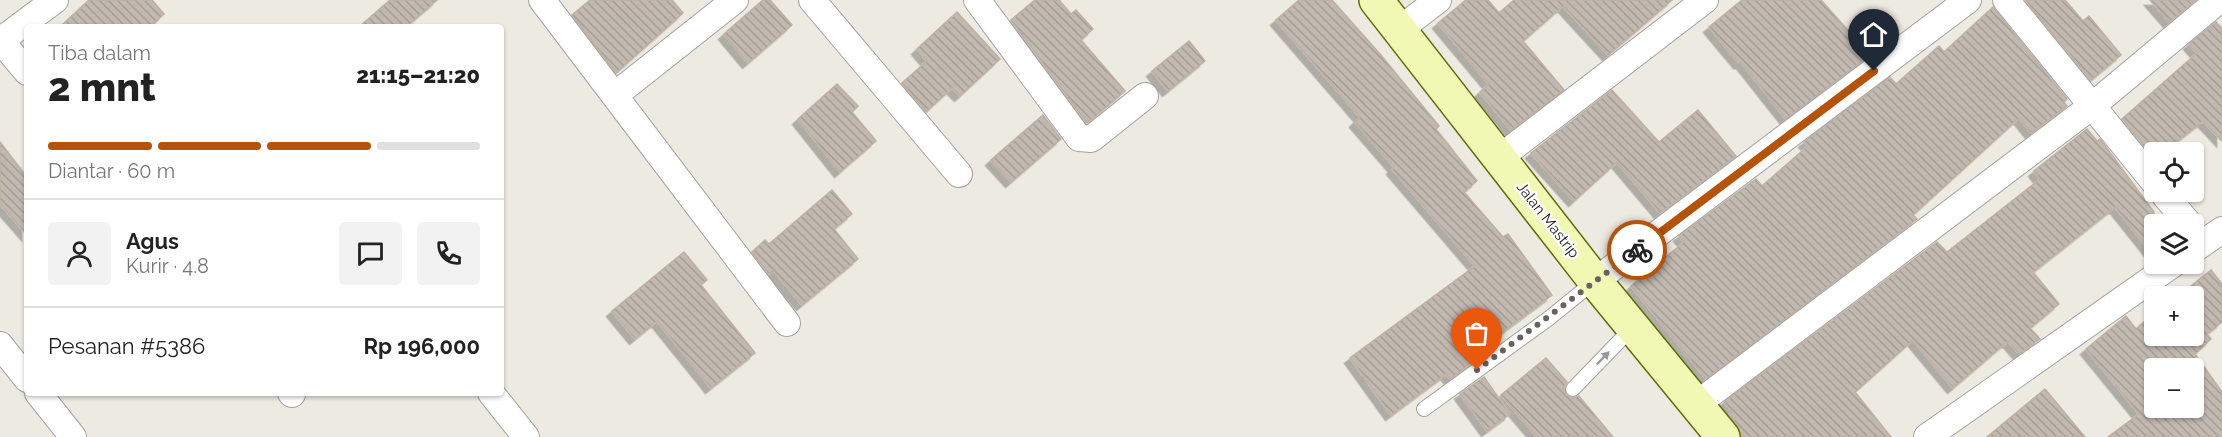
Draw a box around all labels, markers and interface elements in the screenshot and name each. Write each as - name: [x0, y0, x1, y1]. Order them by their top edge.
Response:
- pin: [1848, 9, 1899, 71]
- icon: home: [1857, 18, 1890, 51]
- text: Tiba dalam: [48, 41, 151, 65]
- text: 21:15–21:20: [356, 62, 480, 88]
- text: 2 mnt: [48, 64, 156, 110]
- map controls: [2144, 142, 2204, 418]
- button: locate: [2144, 142, 2204, 202]
- text: Diantar · 60 m: [48, 159, 175, 183]
- street label: Jalan Mastrip: [1513, 178, 1583, 262]
- button: layers: [2144, 214, 2204, 274]
- courier: [1607, 220, 1667, 280]
- button: person: [48, 222, 111, 285]
- button: chat: [339, 222, 402, 285]
- button: phone: [417, 222, 480, 285]
- text: Agus: [126, 228, 179, 254]
- icon: bike: [1621, 234, 1654, 267]
- text: Kurir · 4.8: [126, 254, 209, 278]
- button: +: [2144, 286, 2204, 346]
- pin: [1451, 308, 1502, 370]
- icon: bag: [1460, 317, 1493, 350]
- text: Pesanan #5386: [48, 333, 205, 359]
- text: Rp 196,000: [363, 333, 480, 359]
- one-way arrow: [1596, 350, 1610, 365]
- button: −: [2144, 358, 2204, 418]

